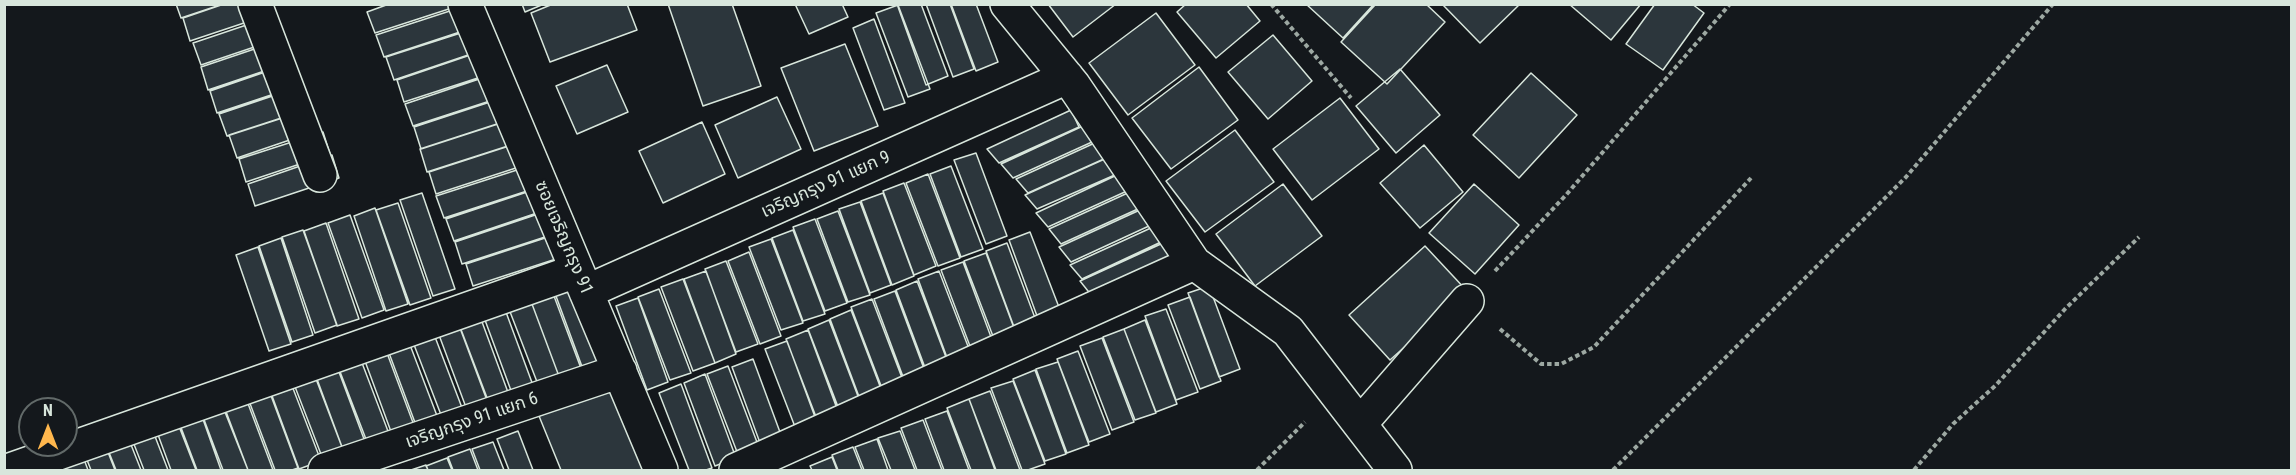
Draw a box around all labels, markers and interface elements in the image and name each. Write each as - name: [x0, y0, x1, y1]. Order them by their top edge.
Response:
- street label: เจริญกรุง 91 แยก 9: [758, 147, 894, 223]
- street label: ซอยเจริญกรุง 91: [529, 178, 597, 298]
- street label: เจริญกรุง 91 แยก 6: [403, 388, 541, 454]
- north arrow: [18, 397, 78, 457]
- text: N: [43, 401, 53, 420]

